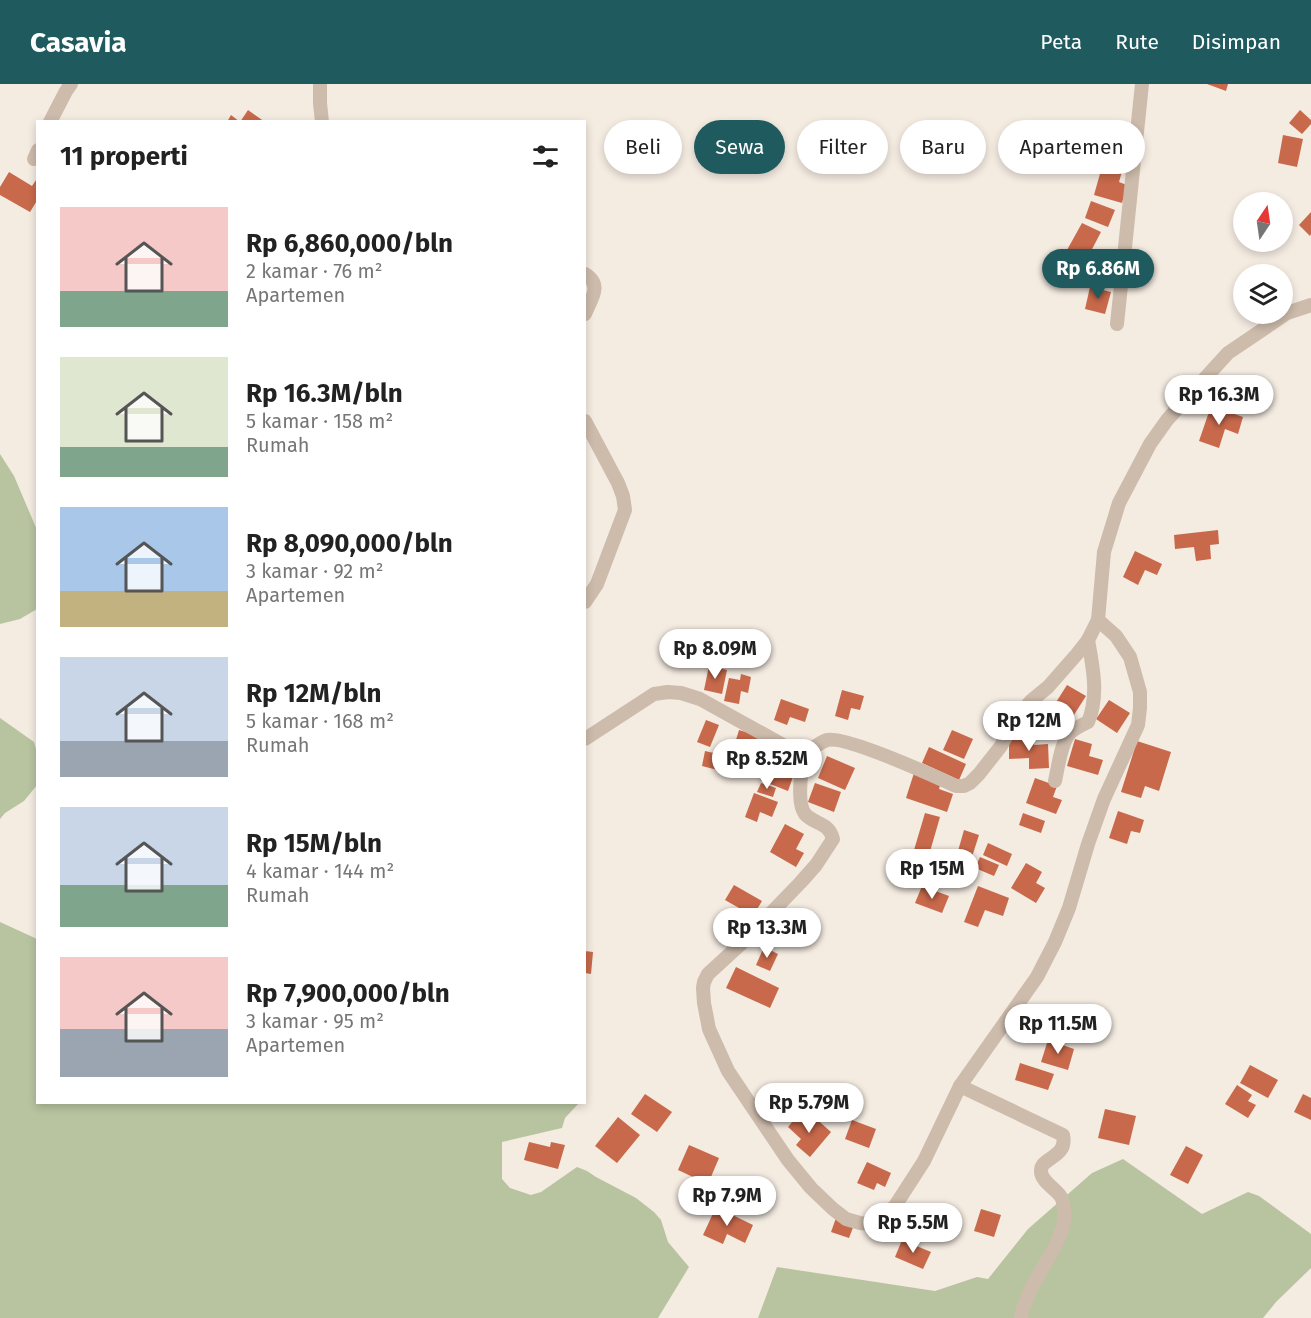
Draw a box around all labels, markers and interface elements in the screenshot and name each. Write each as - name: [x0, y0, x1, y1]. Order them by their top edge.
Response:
- text: Casavia: [30, 26, 127, 59]
- text: Peta: [1040, 29, 1082, 55]
- text: Rute: [1115, 29, 1159, 55]
- text: Disimpan: [1192, 29, 1281, 55]
- chip: Beli: [604, 120, 682, 174]
- chip: Sewa: [694, 120, 785, 174]
- chip: Filter: [797, 120, 888, 174]
- chip: Baru: [900, 120, 986, 174]
- chip: Apartemen: [998, 120, 1145, 174]
- icon: filters: [529, 140, 562, 173]
- text: 11 properti: [60, 141, 188, 172]
- north arrow: [1233, 192, 1293, 252]
- map controls: [1233, 192, 1293, 324]
- text: Rp 6,860,000/bln: [246, 228, 453, 259]
- icon: home: [108, 231, 180, 303]
- pin: Rp 6.86M: [1036, 249, 1160, 300]
- text: Rp 6.86M: [1056, 256, 1140, 280]
- text: 2 kamar · 76 m²: [246, 259, 383, 283]
- button: layers: [1233, 264, 1293, 324]
- text: Apartemen: [246, 283, 345, 307]
- pin: Rp 16.3M: [1157, 375, 1281, 426]
- text: Rp 16.3M/bln: [246, 378, 403, 409]
- icon: home: [108, 381, 180, 453]
- text: Rp 16.3M: [1179, 382, 1259, 406]
- text: 5 kamar · 158 m²: [246, 409, 393, 433]
- text: Rumah: [246, 433, 309, 457]
- text: Rp 8,090,000/bln: [246, 528, 453, 559]
- icon: home: [108, 531, 180, 603]
- text: 3 kamar · 92 m²: [246, 559, 384, 583]
- text: Apartemen: [246, 583, 345, 607]
- pin: Rp 8.09M: [653, 629, 777, 680]
- text: Rp 8.09M: [673, 636, 757, 660]
- text: Rp 12M/bln: [246, 678, 381, 709]
- icon: home: [108, 681, 180, 753]
- pin: Rp 12M: [980, 701, 1078, 752]
- text: Rp 12M: [997, 708, 1061, 732]
- text: 5 kamar · 168 m²: [246, 709, 394, 733]
- text: Rumah: [246, 733, 309, 757]
- pin: Rp 8.52M: [705, 739, 829, 790]
- text: Rp 8.52M: [726, 746, 808, 770]
- text: Rp 15M/bln: [246, 828, 382, 859]
- icon: home: [108, 831, 180, 903]
- pin: Rp 15M: [883, 849, 981, 900]
- text: Rp 15M: [900, 856, 964, 880]
- text: 4 kamar · 144 m²: [246, 859, 394, 883]
- text: Rumah: [246, 883, 309, 907]
- pin: Rp 13.3M: [705, 908, 829, 959]
- text: Rp 13.3M: [727, 915, 807, 939]
- text: Rp 7,900,000/bln: [246, 978, 450, 1009]
- icon: home: [108, 981, 180, 1053]
- pin: Rp 11.5M: [996, 1004, 1120, 1055]
- text: 3 kamar · 95 m²: [246, 1009, 384, 1033]
- text: Rp 11.5M: [1019, 1011, 1097, 1035]
- text: Apartemen: [246, 1033, 345, 1057]
- pin: Rp 5.79M: [747, 1083, 871, 1134]
- text: Rp 5.79M: [769, 1090, 849, 1114]
- pin: Rp 7.9M: [672, 1176, 782, 1227]
- text: Rp 7.9M: [692, 1183, 762, 1207]
- pin: Rp 5.5M: [858, 1203, 968, 1254]
- text: Rp 5.5M: [877, 1210, 949, 1234]

